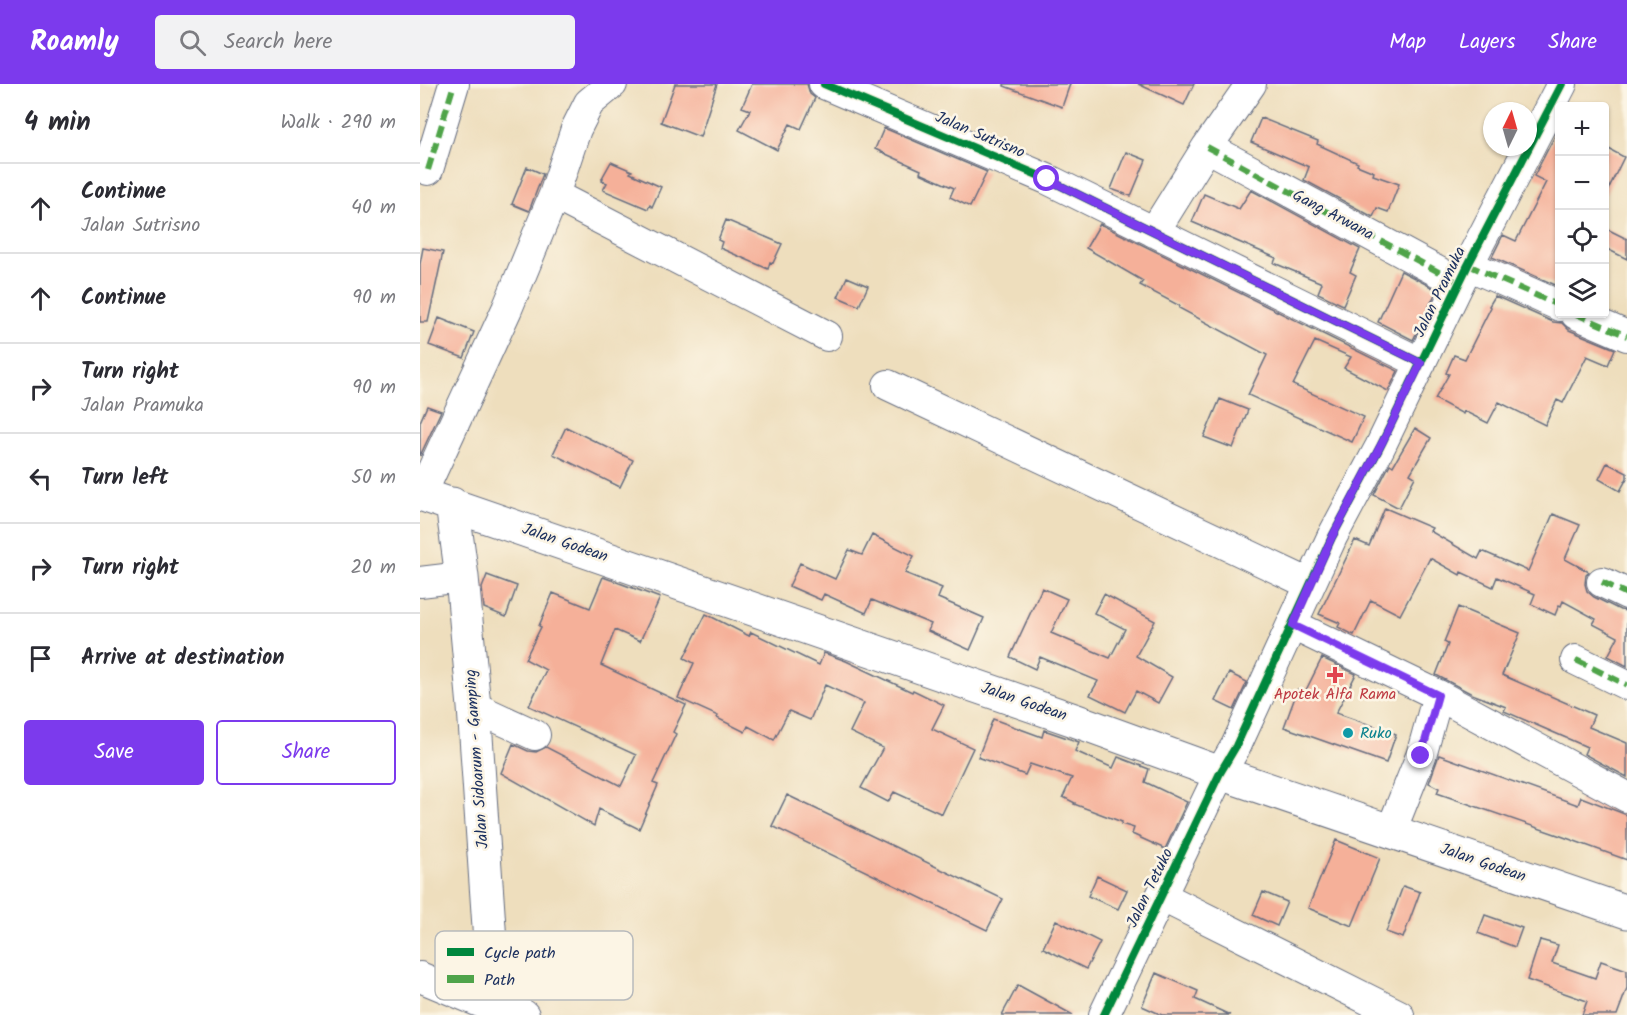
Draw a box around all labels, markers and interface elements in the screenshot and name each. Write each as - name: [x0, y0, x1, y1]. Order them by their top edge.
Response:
- search box: [155, 15, 575, 69]
- text: Roamly: [30, 20, 119, 65]
- text: Search here: [224, 25, 332, 60]
- icon: search: [176, 26, 209, 59]
- text: Map: [1389, 26, 1426, 59]
- text: Layers: [1459, 26, 1515, 59]
- text: Share: [1548, 26, 1597, 59]
- text: 4 min: [24, 102, 91, 144]
- north arrow: [1483, 102, 1537, 156]
- map controls: [1555, 102, 1609, 318]
- button: +: [1555, 102, 1609, 156]
- street label: Jalan Sutrisno: [931, 105, 1029, 165]
- text: Walk · 290 m: [281, 107, 396, 139]
- button: −: [1555, 156, 1609, 210]
- route start: [1033, 165, 1059, 191]
- text: Continue: [81, 175, 166, 210]
- street label: Gang Arwana: [1288, 183, 1378, 247]
- icon: ahead: [24, 192, 57, 225]
- text: 40 m: [351, 192, 396, 224]
- text: Jalan Sutrisno: [81, 210, 200, 242]
- button: locate: [1555, 210, 1609, 264]
- street label: Jalan Pramuka: [1407, 242, 1473, 342]
- button: layers: [1555, 264, 1609, 318]
- text: Continue: [81, 281, 166, 316]
- icon: ahead: [24, 282, 57, 315]
- text: 90 m: [352, 282, 396, 314]
- text: Turn right: [81, 355, 179, 390]
- icon: right: [24, 372, 57, 405]
- text: 90 m: [352, 372, 396, 404]
- text: Jalan Pramuka: [81, 390, 204, 422]
- text: Turn left: [81, 461, 168, 496]
- icon: left: [24, 462, 57, 495]
- text: 50 m: [351, 462, 396, 494]
- street label: Jalan Godean: [519, 517, 611, 569]
- text: Turn right: [81, 551, 179, 586]
- icon: right: [24, 552, 57, 585]
- text: 20 m: [350, 552, 396, 584]
- text: Arrive at destination: [81, 641, 284, 676]
- icon: arrive: [24, 642, 57, 675]
- street label: Jalan Sidoarum - Gamping: [458, 668, 496, 850]
- marker: Apotek Alfa Rama: [1328, 668, 1342, 682]
- street label: Jalan Godean: [978, 676, 1070, 728]
- place label: Apotek Alfa Rama: [1274, 682, 1396, 707]
- button: Save: [24, 720, 204, 785]
- button: Share: [216, 720, 396, 785]
- place label: Ruko: [1360, 721, 1392, 746]
- marker: Ruko: [1341, 726, 1355, 740]
- route end: [1407, 742, 1433, 768]
- street label: Jalan Godean: [1437, 837, 1529, 889]
- street label: Jalan Tetuko: [1120, 844, 1180, 932]
- legend: [435, 931, 633, 1000]
- text: Cycle path: [484, 941, 556, 966]
- text: Path: [484, 968, 515, 993]

